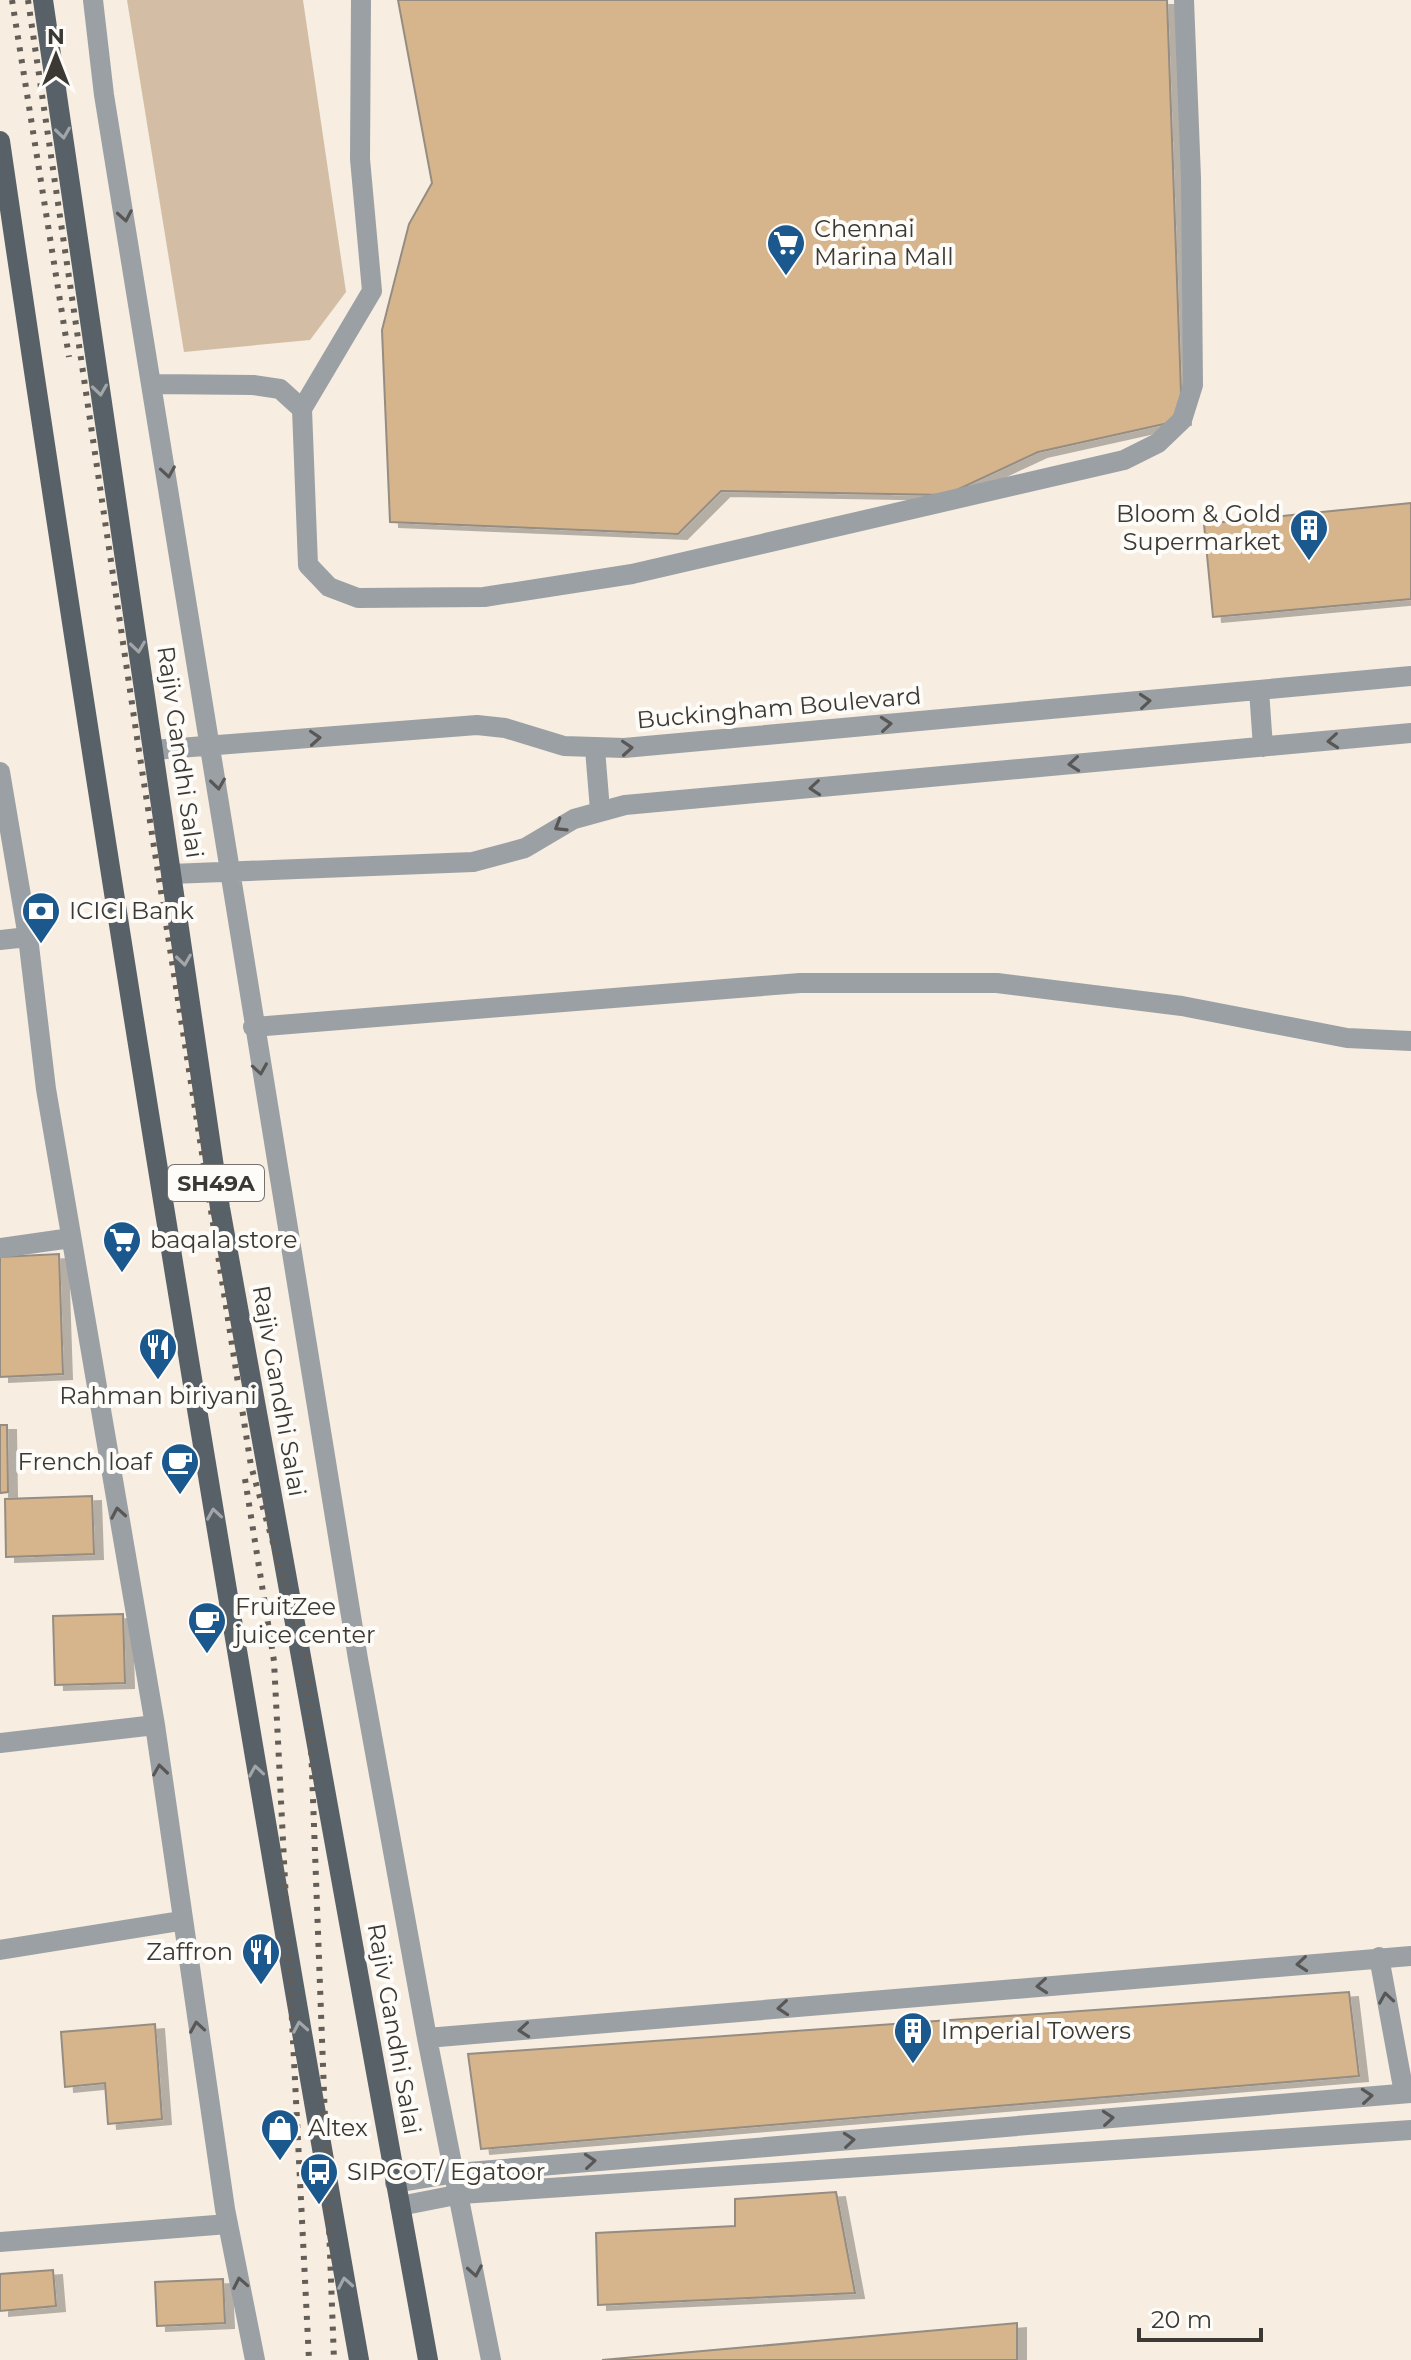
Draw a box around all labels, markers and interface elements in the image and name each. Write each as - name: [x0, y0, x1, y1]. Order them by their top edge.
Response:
- north arrow: [16, 16, 96, 96]
- text: N: [47, 23, 65, 50]
- one-way arrow: [54, 126, 71, 139]
- one-way arrow: [115, 209, 132, 222]
- place label: Chennai Marina Mall: [814, 214, 954, 271]
- supermarket icon: Chennai Marina Mall: [765, 222, 807, 277]
- one-way arrow: [91, 383, 108, 397]
- one-way arrow: [158, 465, 175, 479]
- place label: Bloom & Gold Supermarket: [1116, 499, 1281, 556]
- building icon: Bloom & Gold Supermarket: [1288, 507, 1330, 562]
- one-way arrow: [129, 640, 146, 654]
- street label: Rajiv Gandhi Salai: [151, 644, 210, 860]
- street label: Buckingham Boulevard: [636, 681, 922, 734]
- one-way arrow: [1139, 692, 1152, 709]
- one-way arrow: [880, 716, 893, 733]
- one-way arrow: [309, 730, 322, 747]
- one-way arrow: [1326, 732, 1339, 749]
- one-way arrow: [621, 740, 634, 757]
- one-way arrow: [1067, 755, 1080, 772]
- one-way arrow: [209, 777, 226, 791]
- one-way arrow: [809, 779, 822, 796]
- one-way arrow: [554, 816, 569, 832]
- bank icon: ICICI Bank: [20, 890, 62, 945]
- place label: ICICI Bank: [69, 896, 195, 925]
- one-way arrow: [175, 953, 192, 967]
- one-way arrow: [251, 1062, 268, 1076]
- road number: SH49A: [168, 1165, 264, 1201]
- supermarket icon: baqala store: [101, 1219, 143, 1274]
- place label: baqala store: [150, 1225, 298, 1254]
- street label: Rajiv Gandhi Salai: [247, 1283, 312, 1499]
- restaurant icon: Rahman biriyani: [137, 1326, 179, 1381]
- place label: Rahman biriyani: [59, 1381, 257, 1410]
- cafe icon: French loaf: [159, 1441, 201, 1496]
- place label: French loaf: [17, 1447, 153, 1476]
- one-way arrow: [110, 1506, 127, 1520]
- one-way arrow: [206, 1507, 223, 1521]
- place label: FruitZee juice center: [232, 1592, 376, 1649]
- cafe icon: FruitZee juice center: [186, 1600, 228, 1655]
- one-way arrow: [152, 1763, 169, 1776]
- one-way arrow: [248, 1764, 265, 1778]
- street label: Rajiv Gandhi Salai: [362, 1921, 427, 2137]
- restaurant icon: Zaffron: [240, 1931, 282, 1986]
- place label: Zaffron: [146, 1937, 233, 1966]
- one-way arrow: [1295, 1955, 1308, 1972]
- one-way arrow: [1036, 1977, 1049, 1994]
- one-way arrow: [1378, 1991, 1395, 2004]
- one-way arrow: [776, 1999, 789, 2016]
- building icon: Imperial Towers: [892, 2010, 934, 2065]
- place label: Imperial Towers: [941, 2016, 1131, 2045]
- one-way arrow: [189, 2020, 206, 2034]
- one-way arrow: [292, 2020, 309, 2034]
- one-way arrow: [517, 2021, 530, 2038]
- one-way arrow: [1361, 2088, 1374, 2105]
- shop icon: Altex: [259, 2107, 301, 2162]
- one-way arrow: [1102, 2110, 1115, 2127]
- place label: Altex: [308, 2113, 368, 2142]
- one-way arrow: [843, 2131, 856, 2148]
- bus stop icon: SIPCOT/ Egatoor: [298, 2151, 340, 2206]
- one-way arrow: [584, 2153, 597, 2170]
- place label: SIPCOT/ Egatoor: [347, 2157, 545, 2186]
- one-way arrow: [466, 2264, 483, 2278]
- one-way arrow: [337, 2276, 354, 2290]
- one-way arrow: [232, 2277, 249, 2290]
- scale bar: [1139, 2292, 1261, 2342]
- text: 20 m: [1151, 2305, 1212, 2334]

